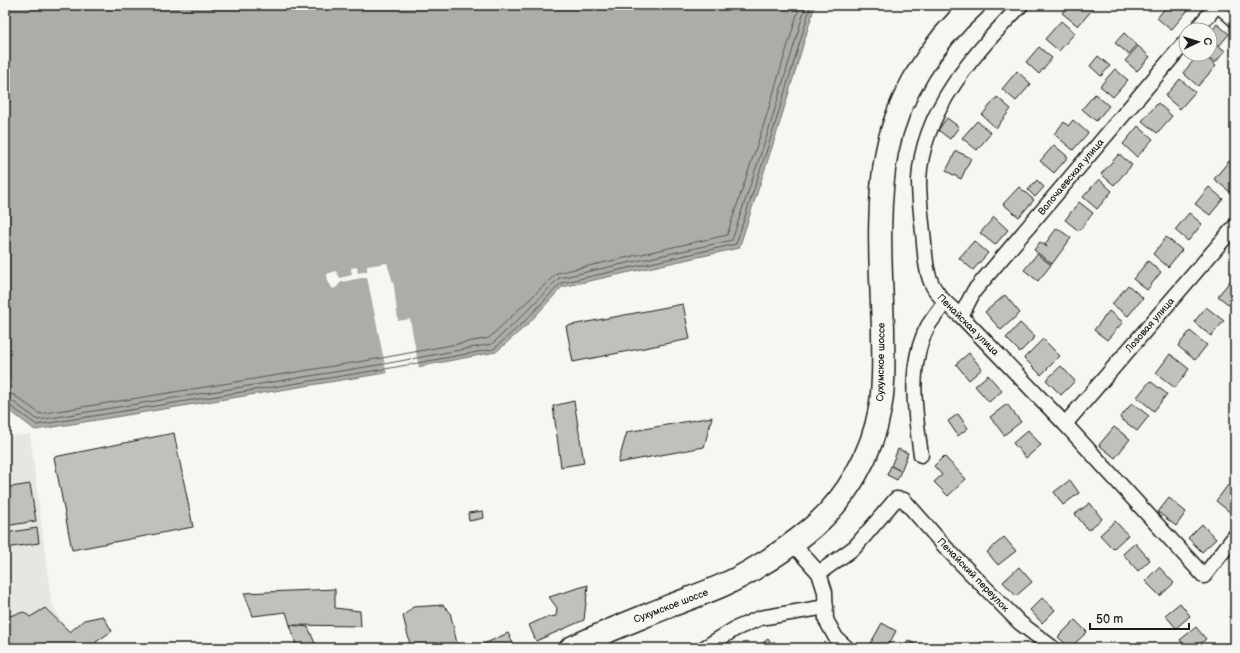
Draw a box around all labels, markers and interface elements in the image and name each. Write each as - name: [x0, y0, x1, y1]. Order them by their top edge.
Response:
- north arrow: [1178, 22, 1218, 62]
- text: С: [1201, 37, 1214, 46]
- street label: Волочаевская улица: [1036, 136, 1107, 218]
- street label: Пенайская улица: [935, 292, 1001, 358]
- street label: Лозовая улица: [1122, 295, 1177, 356]
- street label: Сухумское шоссе: [874, 322, 888, 402]
- street label: Пенайский переулок: [935, 536, 1012, 615]
- street label: Сухумское шоссе: [632, 586, 710, 626]
- scale bar: [1090, 605, 1189, 631]
- text: 50 m: [1096, 612, 1123, 627]

